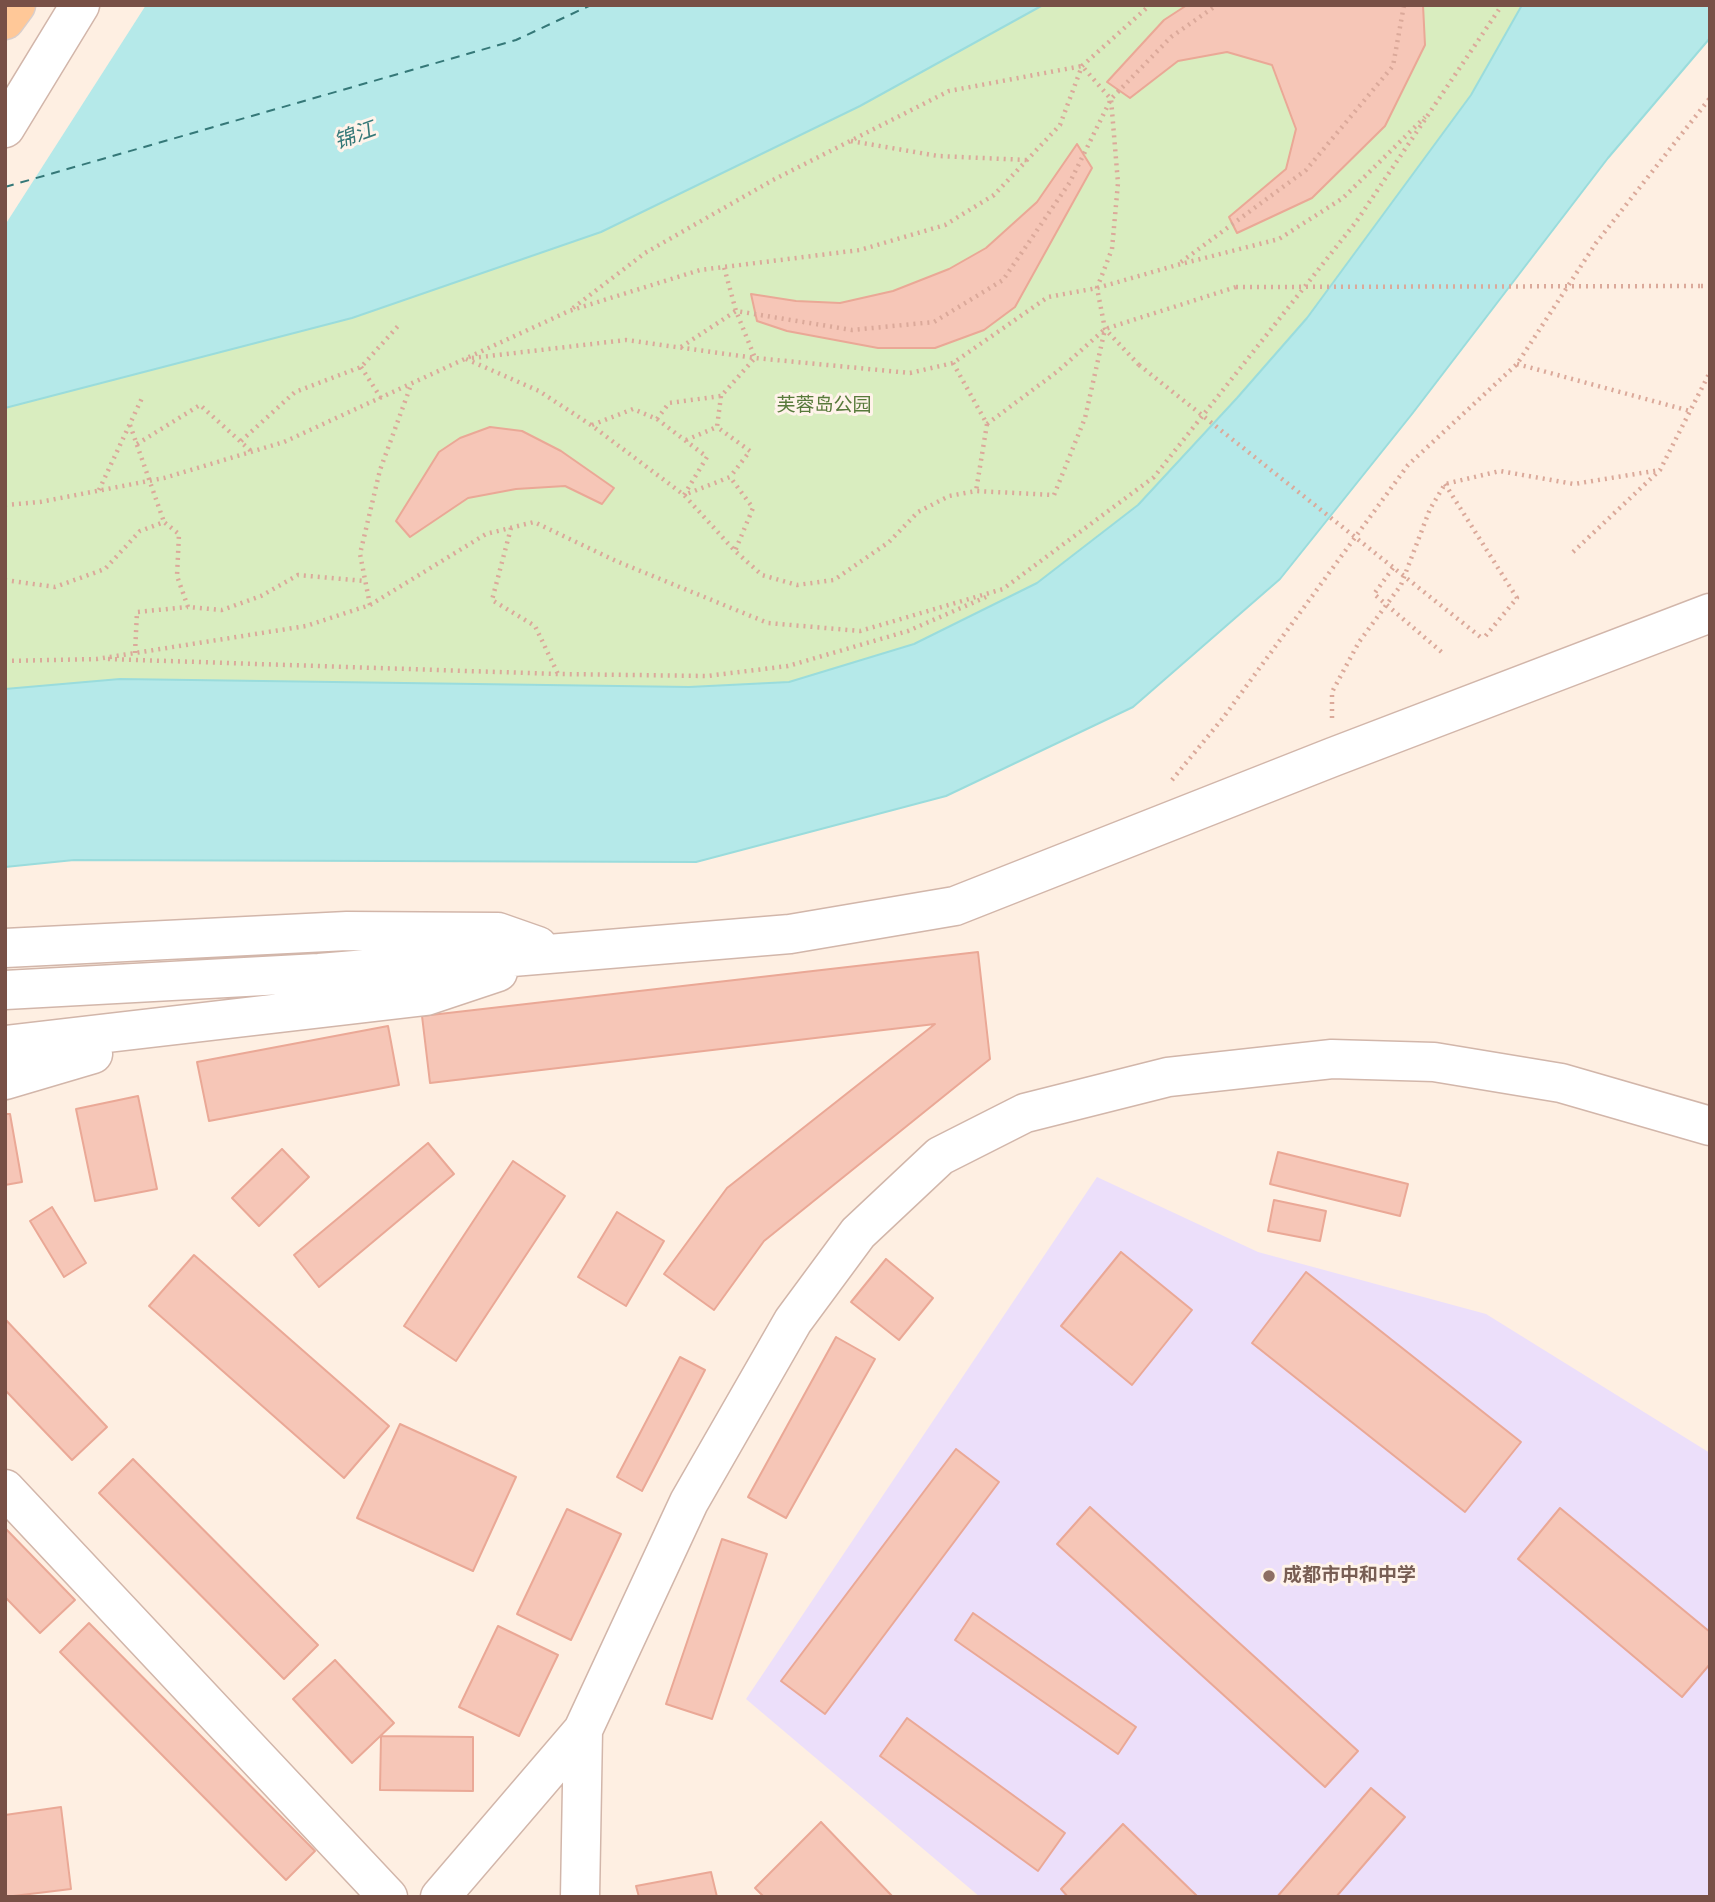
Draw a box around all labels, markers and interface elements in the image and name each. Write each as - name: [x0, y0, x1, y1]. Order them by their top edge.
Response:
- water label: 锦江: [331, 117, 379, 155]
- park label: 芙蓉岛公园: [777, 395, 871, 417]
- place label: 成都市中和中学: [1283, 1565, 1416, 1587]
- marker: 成都市中和中学: [1261, 1568, 1277, 1584]

